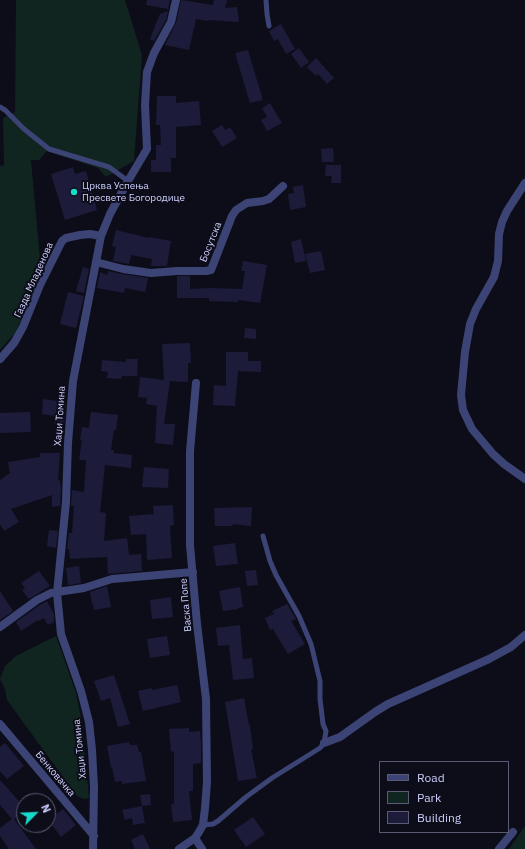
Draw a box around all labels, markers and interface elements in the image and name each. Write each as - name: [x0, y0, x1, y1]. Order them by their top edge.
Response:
- place label: Црква Успења Пресвете Богородице: [82, 180, 185, 204]
- marker: Црква Успења Пресвете Богородице: [69, 187, 79, 197]
- street label: Босутска: [197, 220, 225, 264]
- street label: Газда Младенова: [12, 240, 56, 320]
- street label: Хаџи Томина: [52, 386, 68, 446]
- street label: Васка Попе: [178, 578, 194, 632]
- street label: Хаџи Томина: [71, 719, 89, 779]
- street label: Бенковачка: [33, 749, 77, 799]
- legend: [379, 761, 509, 833]
- text: Road: [417, 770, 445, 785]
- text: Park: [417, 790, 441, 805]
- north arrow: [16, 793, 56, 833]
- text: N: [38, 802, 54, 815]
- text: Building: [417, 810, 461, 825]

